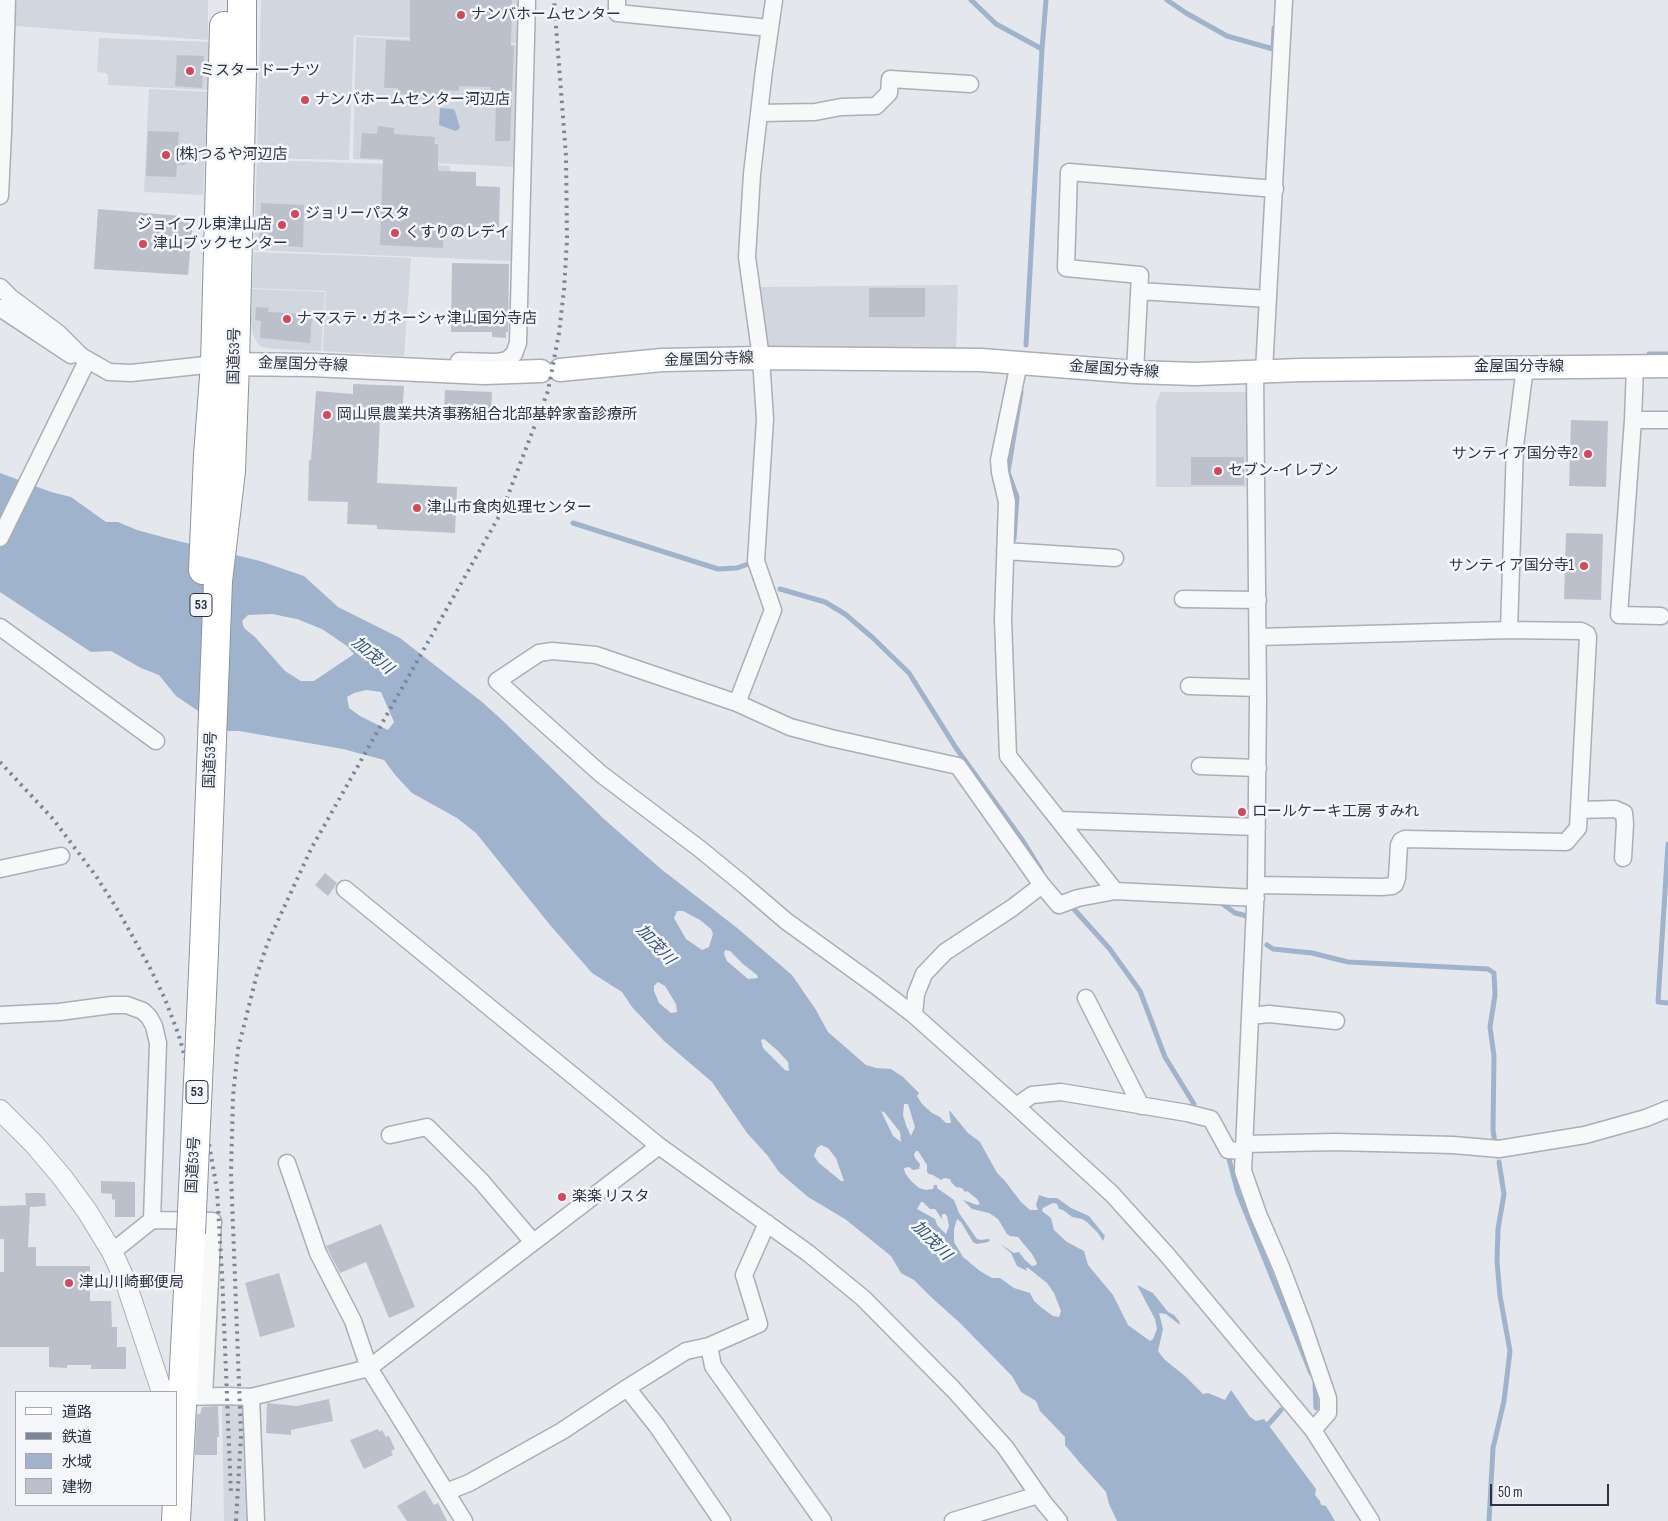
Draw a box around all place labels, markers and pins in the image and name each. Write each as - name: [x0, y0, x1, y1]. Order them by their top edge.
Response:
- place label: ナンバホームセンター: [471, 6, 621, 24]
- marker: ナンバホームセンター: [455, 9, 467, 21]
- place label: ミスタードーナツ: [200, 62, 320, 80]
- marker: ミスタードーナツ: [184, 65, 196, 77]
- place label: ナンバホームセンター河辺店: [315, 91, 510, 109]
- marker: ナンバホームセンター河辺店: [299, 94, 311, 106]
- place label: (株)つるや河辺店: [176, 146, 287, 164]
- marker: (株)つるや河辺店: [160, 149, 172, 161]
- place label: ジョリーパスタ: [305, 205, 410, 223]
- marker: ジョリーパスタ: [289, 208, 301, 220]
- place label: ジョイフル東津山店: [137, 216, 272, 234]
- marker: ジョイフル東津山店: [276, 219, 288, 231]
- place label: くすりのレデイ: [405, 224, 510, 242]
- marker: くすりのレデイ: [389, 227, 401, 239]
- place label: 津山ブックセンター: [153, 235, 288, 253]
- marker: 津山ブックセンター: [137, 238, 149, 250]
- place label: ナマステ・ガネーシャ津山国分寺店: [297, 310, 537, 328]
- marker: ナマステ・ガネーシャ津山国分寺店: [281, 313, 293, 325]
- place label: 岡山県農業共済事務組合北部基幹家畜診療所: [337, 406, 637, 424]
- marker: 岡山県農業共済事務組合北部基幹家畜診療所: [321, 409, 333, 421]
- place label: サンティア国分寺2: [1452, 445, 1578, 463]
- marker: サンティア国分寺2: [1582, 448, 1594, 460]
- place label: セブン-イレブン: [1228, 462, 1339, 480]
- marker: セブン-イレブン: [1212, 465, 1224, 477]
- place label: 津山市食肉処理センター: [427, 499, 592, 517]
- marker: 津山市食肉処理センター: [411, 502, 423, 514]
- place label: サンティア国分寺1: [1449, 557, 1574, 575]
- marker: サンティア国分寺1: [1578, 560, 1590, 572]
- place label: ロールケーキ工房 すみれ: [1252, 803, 1419, 821]
- marker: ロールケーキ工房 すみれ: [1236, 806, 1248, 818]
- place label: 楽楽 リスタ: [572, 1188, 649, 1206]
- marker: 楽楽 リスタ: [556, 1191, 568, 1203]
- place label: 津山川崎郵便局: [79, 1274, 184, 1292]
- marker: 津山川崎郵便局: [63, 1277, 75, 1289]

